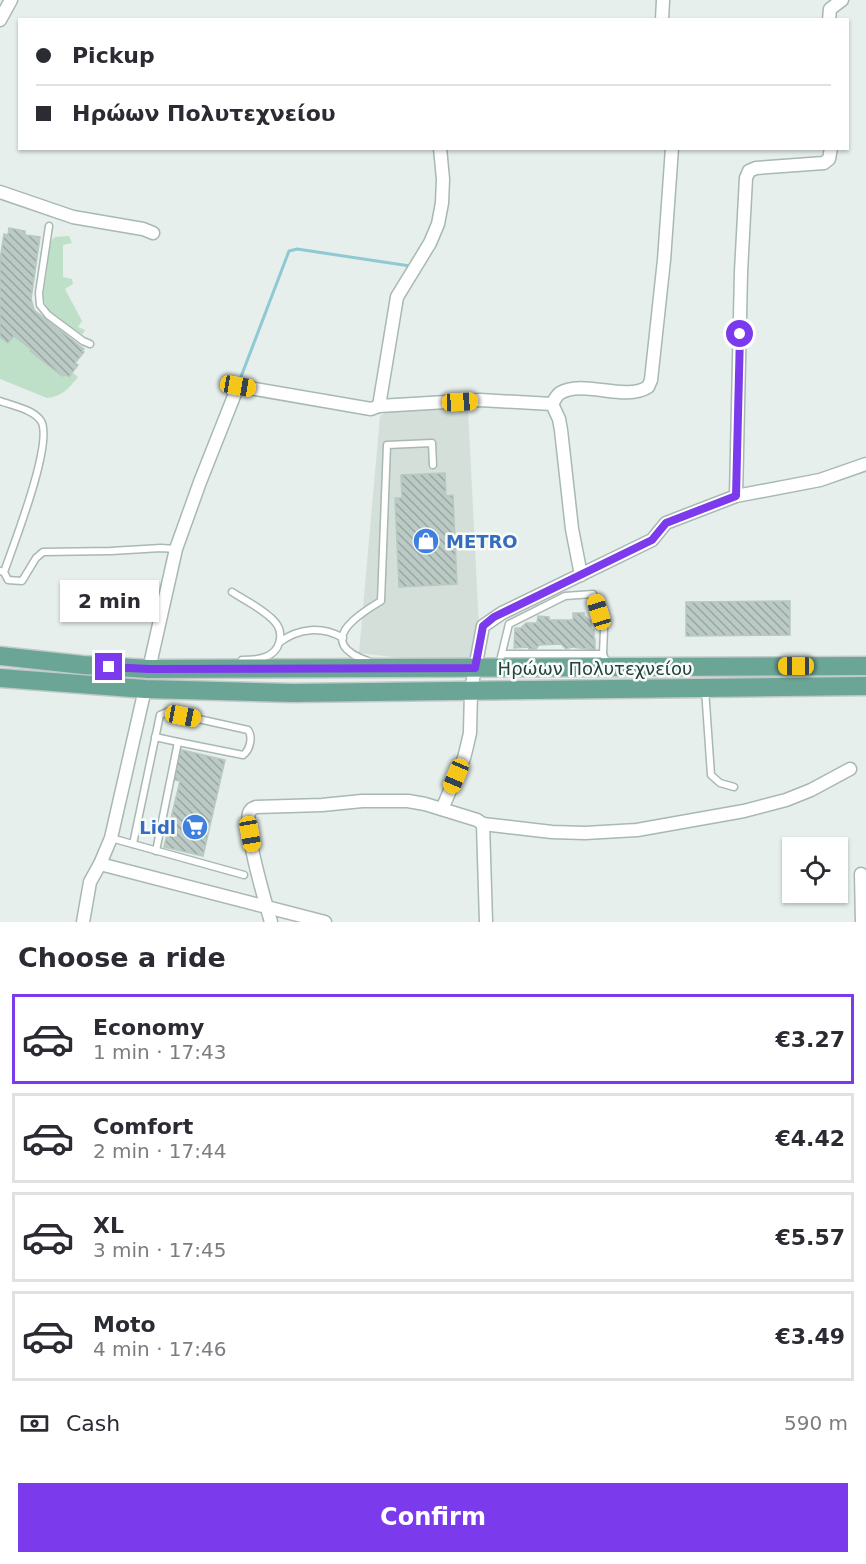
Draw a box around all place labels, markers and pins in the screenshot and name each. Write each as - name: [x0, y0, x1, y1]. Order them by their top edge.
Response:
- shop icon: METRO: [411, 526, 441, 556]
- place label: METRO: [446, 531, 518, 552]
- supermarket icon: Lidl: [180, 812, 210, 842]
- place label: Lidl: [139, 817, 176, 838]

